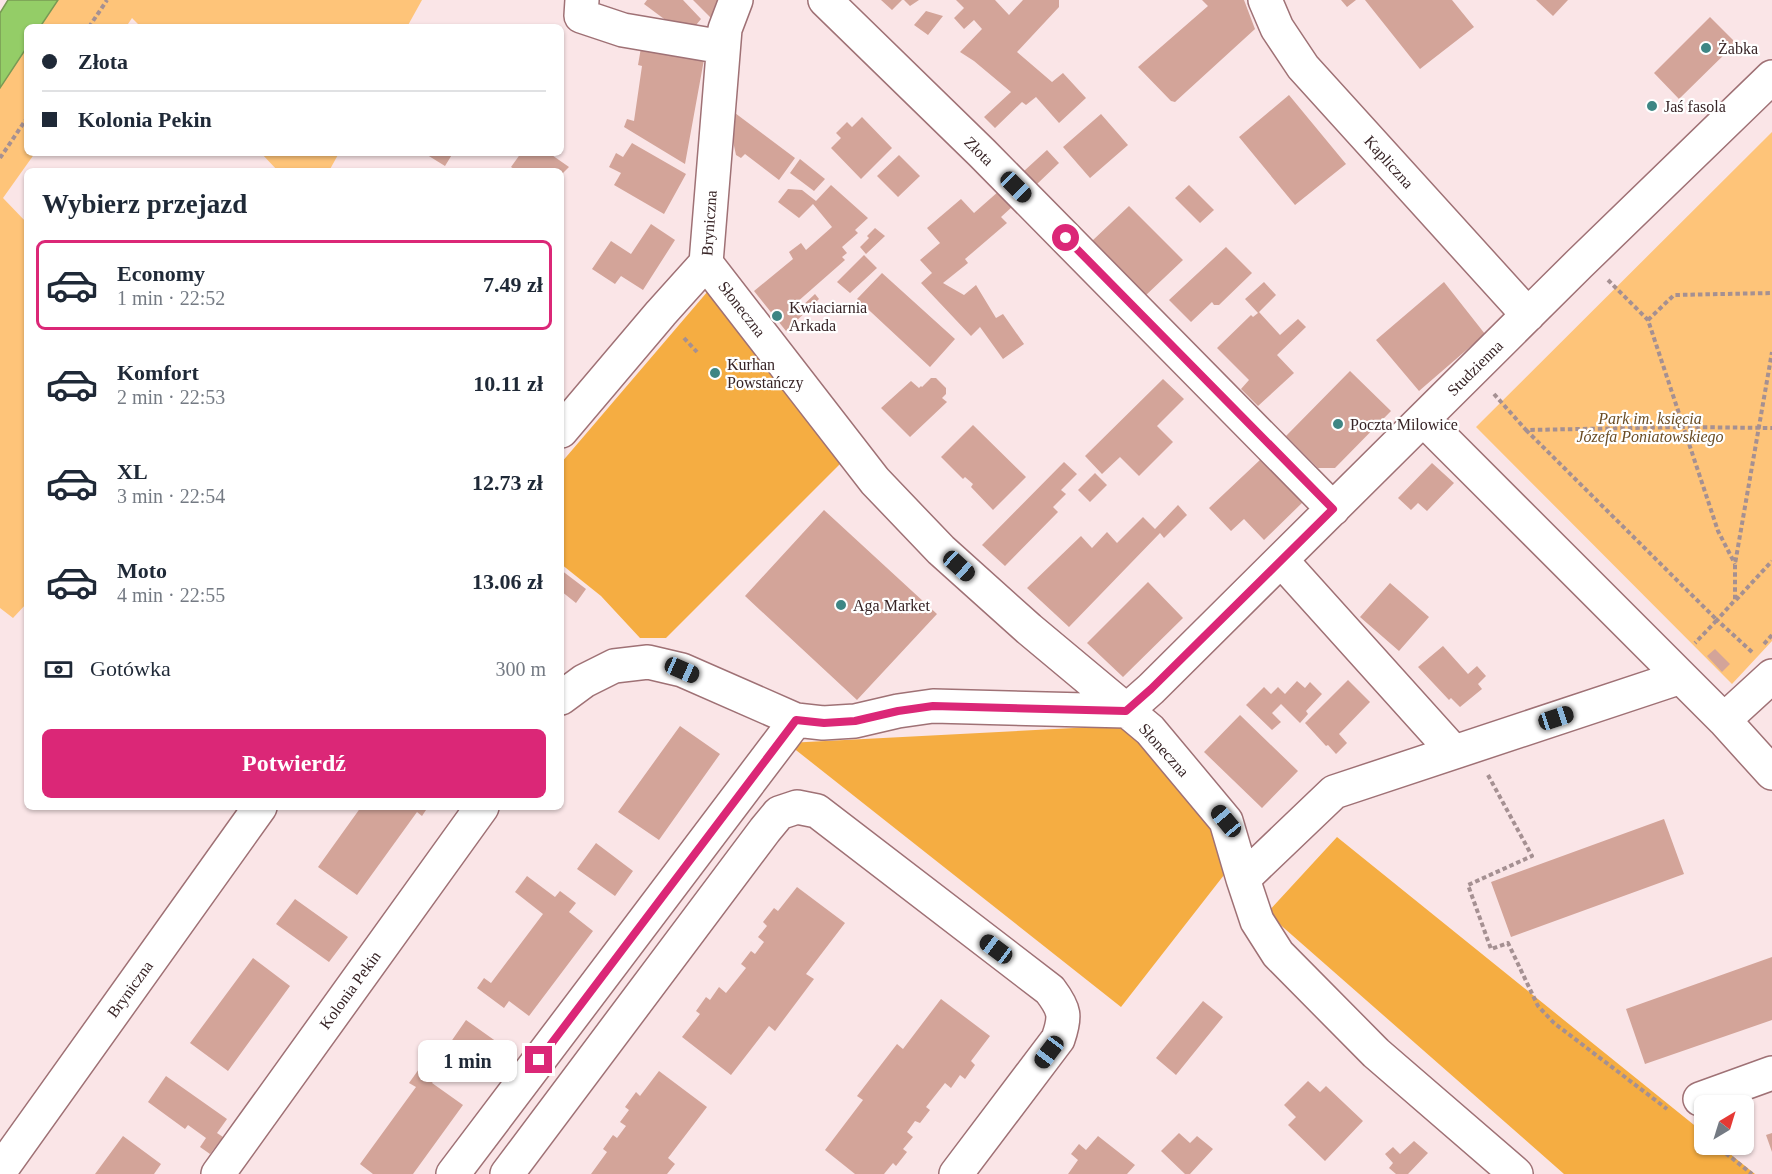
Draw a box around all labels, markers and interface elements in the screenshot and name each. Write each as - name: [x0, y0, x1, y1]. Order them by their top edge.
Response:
- place label: Żabka: [1718, 40, 1758, 57]
- marker: Żabka: [1699, 41, 1713, 55]
- text: Złota: [78, 49, 128, 74]
- place label: Jaś fasola: [1664, 98, 1726, 115]
- marker: Jaś fasola: [1645, 99, 1659, 113]
- text: Kolonia Pekin: [78, 107, 212, 132]
- street label: Kapliczna: [1360, 132, 1417, 192]
- street label: Złota: [961, 133, 997, 169]
- car: [997, 168, 1035, 206]
- text: Wybierz przejazd: [42, 189, 247, 219]
- street label: Bryniczna: [698, 190, 721, 256]
- route start: [1052, 224, 1079, 251]
- icon: car: [45, 258, 99, 312]
- text: Economy: [117, 261, 205, 286]
- text: 7.49 zł: [483, 272, 543, 297]
- street label: Słoneczna: [715, 278, 769, 340]
- text: 1 min · 22:52: [117, 287, 225, 309]
- place label: Kwiaciarnia Arkada: [789, 299, 867, 334]
- marker: Kwiaciarnia Arkada: [770, 309, 784, 323]
- street label: Studzienna: [1444, 337, 1506, 399]
- place label: Kurhan Powstańczy: [727, 356, 803, 392]
- icon: car: [45, 357, 99, 411]
- text: Komfort: [117, 360, 199, 385]
- marker: Kurhan Powstańczy: [708, 366, 722, 380]
- text: 10.11 zł: [473, 371, 543, 396]
- text: 2 min · 22:53: [117, 386, 225, 408]
- park label: Park im. księcia Józefa Poniatowskiego: [1576, 410, 1724, 446]
- place label: Poczta Milowice: [1350, 416, 1458, 433]
- marker: Poczta Milowice: [1331, 417, 1345, 431]
- icon: car: [45, 456, 99, 510]
- text: XL: [117, 459, 148, 484]
- text: 12.73 zł: [472, 470, 543, 495]
- text: 3 min · 22:54: [117, 485, 225, 507]
- car: [940, 547, 978, 585]
- icon: car: [45, 555, 99, 609]
- text: Moto: [117, 558, 167, 583]
- text: 13.06 zł: [472, 569, 543, 594]
- text: 4 min · 22:55: [117, 584, 225, 606]
- place label: Aga Market: [853, 597, 930, 615]
- marker: Aga Market: [834, 598, 848, 612]
- icon: cash: [42, 653, 75, 686]
- car: [662, 654, 702, 686]
- text: Gotówka: [90, 656, 171, 681]
- text: 300 m: [495, 658, 546, 680]
- car: [1536, 704, 1576, 732]
- street label: Słoneczna: [1136, 720, 1192, 780]
- button: Potwierdź: [42, 729, 546, 798]
- car: [1208, 801, 1244, 841]
- car: [976, 931, 1016, 967]
- street label: Kolonia Pekin: [316, 948, 384, 1032]
- street label: Bryniczna: [104, 957, 157, 1021]
- car: [1031, 1032, 1067, 1072]
- callout: 1 min: [419, 1039, 518, 1081]
- route end: [525, 1046, 552, 1073]
- text: 1 min: [443, 1050, 492, 1072]
- north arrow: [1694, 1095, 1754, 1155]
- map controls: [1694, 1095, 1754, 1155]

